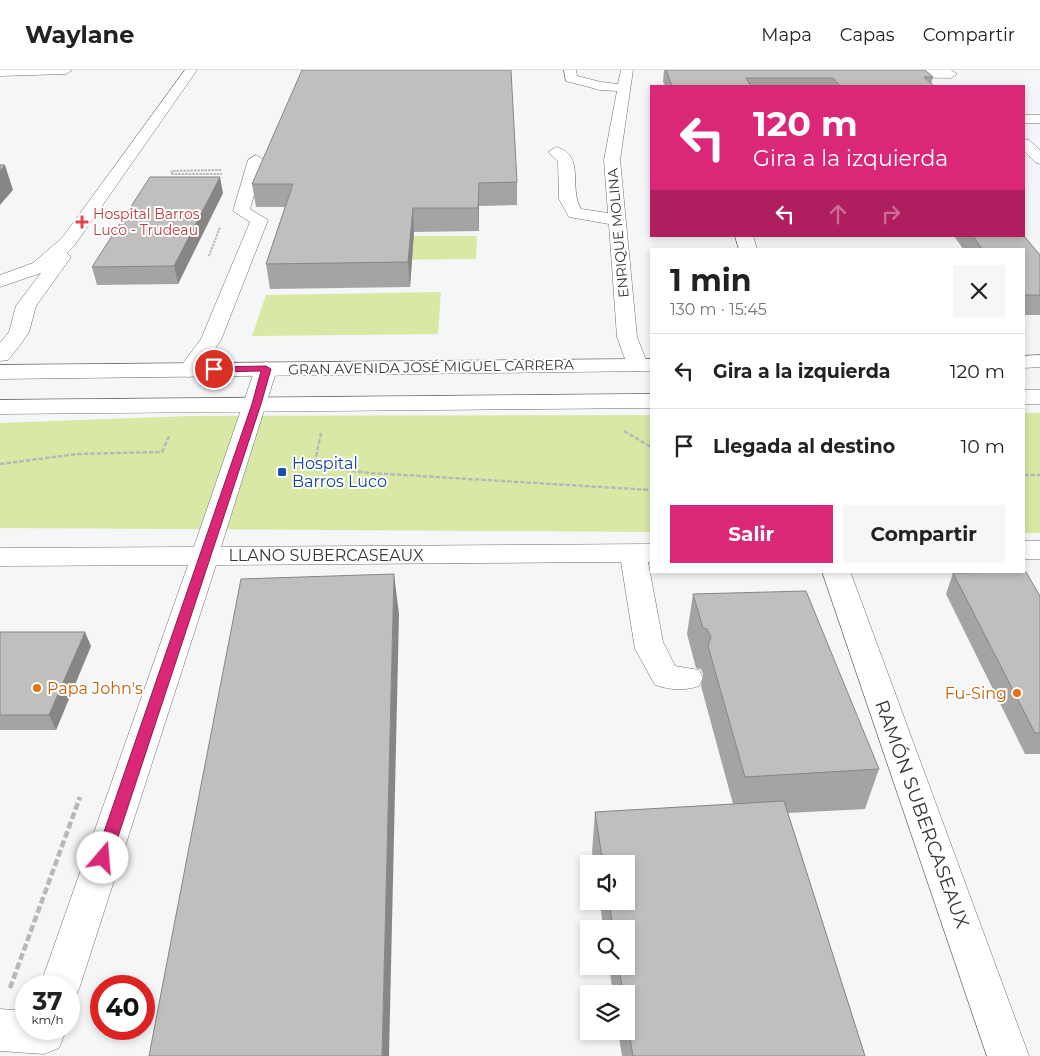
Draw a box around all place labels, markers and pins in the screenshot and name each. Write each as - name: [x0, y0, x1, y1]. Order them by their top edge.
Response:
- place label: Hospital Barros Luco - Trudeau: [93, 205, 200, 239]
- marker: Hospital Barros Luco - Trudeau: [75, 215, 89, 229]
- pin: [193, 348, 235, 390]
- place label: Hospital Barros Luco: [292, 454, 387, 491]
- marker: Hospital Barros Luco: [276, 466, 288, 478]
- place label: Papa John's: [47, 679, 143, 698]
- marker: Papa John's: [31, 682, 43, 694]
- place label: Fu-Sing: [945, 684, 1007, 703]
- marker: Fu-Sing: [1011, 687, 1023, 699]

